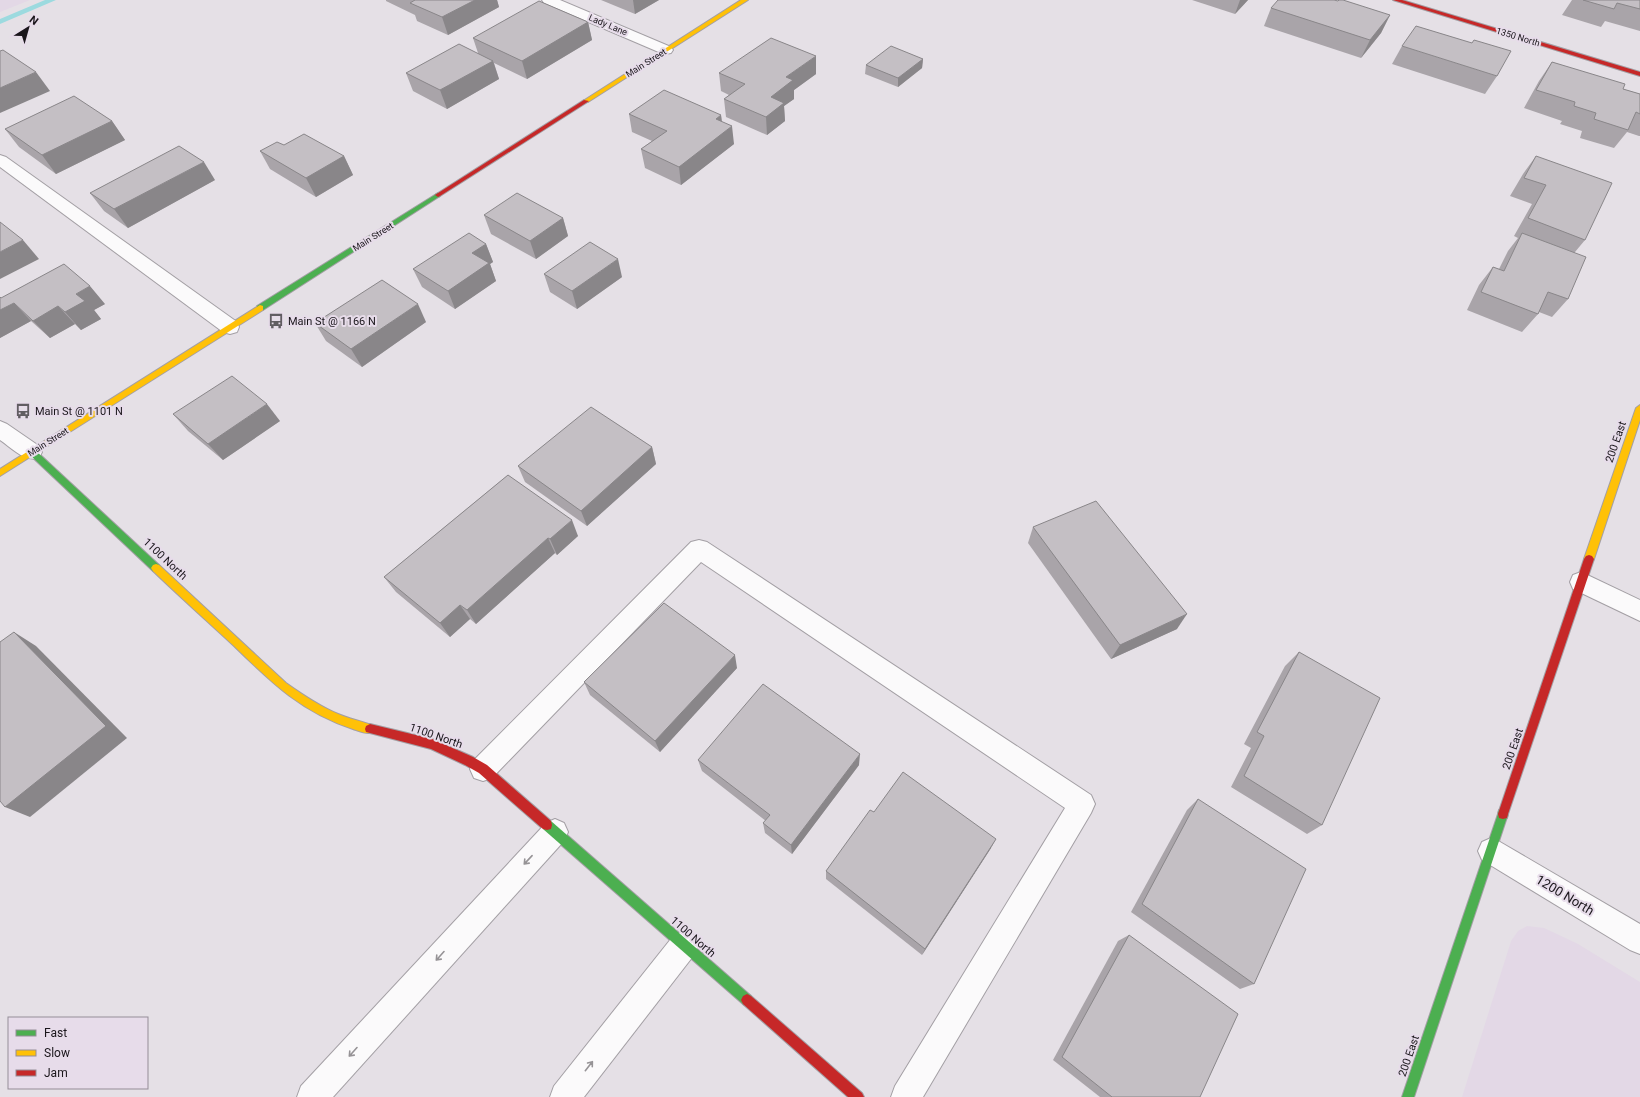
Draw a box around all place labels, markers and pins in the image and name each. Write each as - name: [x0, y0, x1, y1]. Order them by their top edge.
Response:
- bus stop icon: Main St @ 1166 N: [267, 312, 285, 330]
- place label: Main St @ 1166 N: [288, 315, 376, 328]
- bus stop icon: Main St @ 1101 N: [14, 402, 32, 420]
- place label: Main St @ 1101 N: [35, 405, 123, 418]

